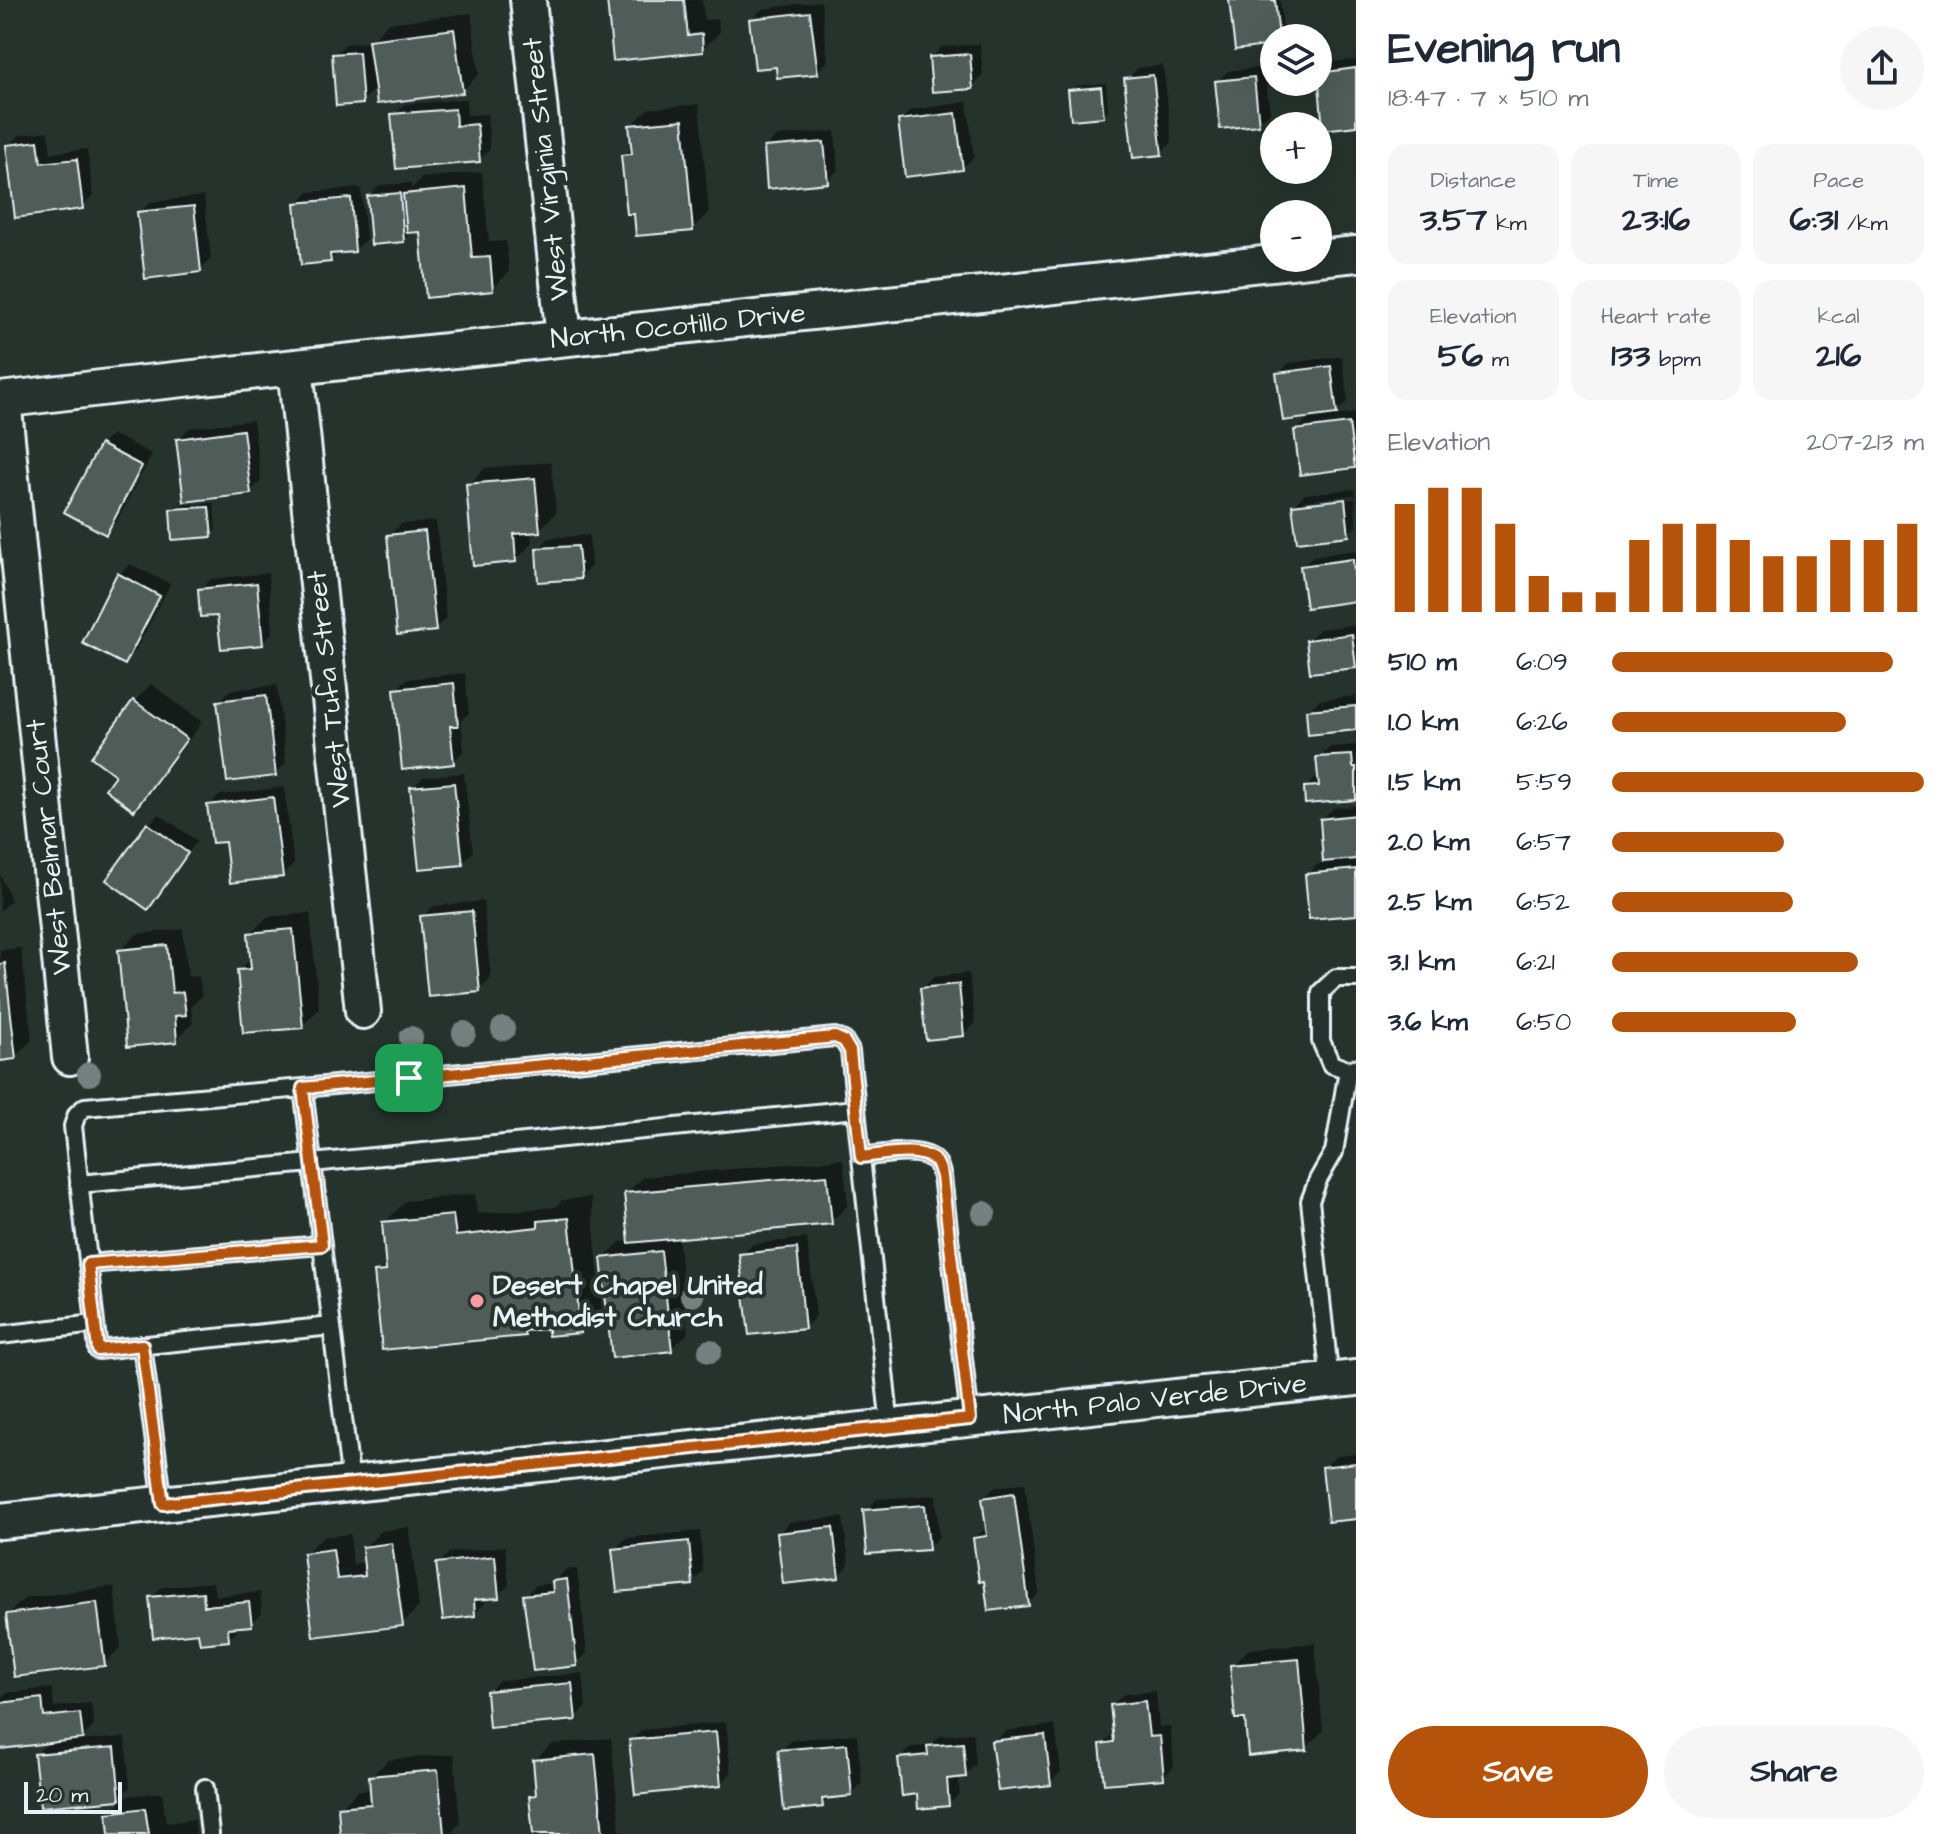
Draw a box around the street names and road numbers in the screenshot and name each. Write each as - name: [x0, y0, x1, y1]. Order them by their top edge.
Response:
- street label: West Virginia Street: [513, 35, 580, 302]
- street label: North Ocotillo Drive: [549, 293, 807, 359]
- street label: West Tufa Street: [297, 568, 361, 809]
- street label: West Belmar Court: [16, 717, 82, 977]
- street label: North Palo Verde Drive: [1001, 1364, 1309, 1434]

